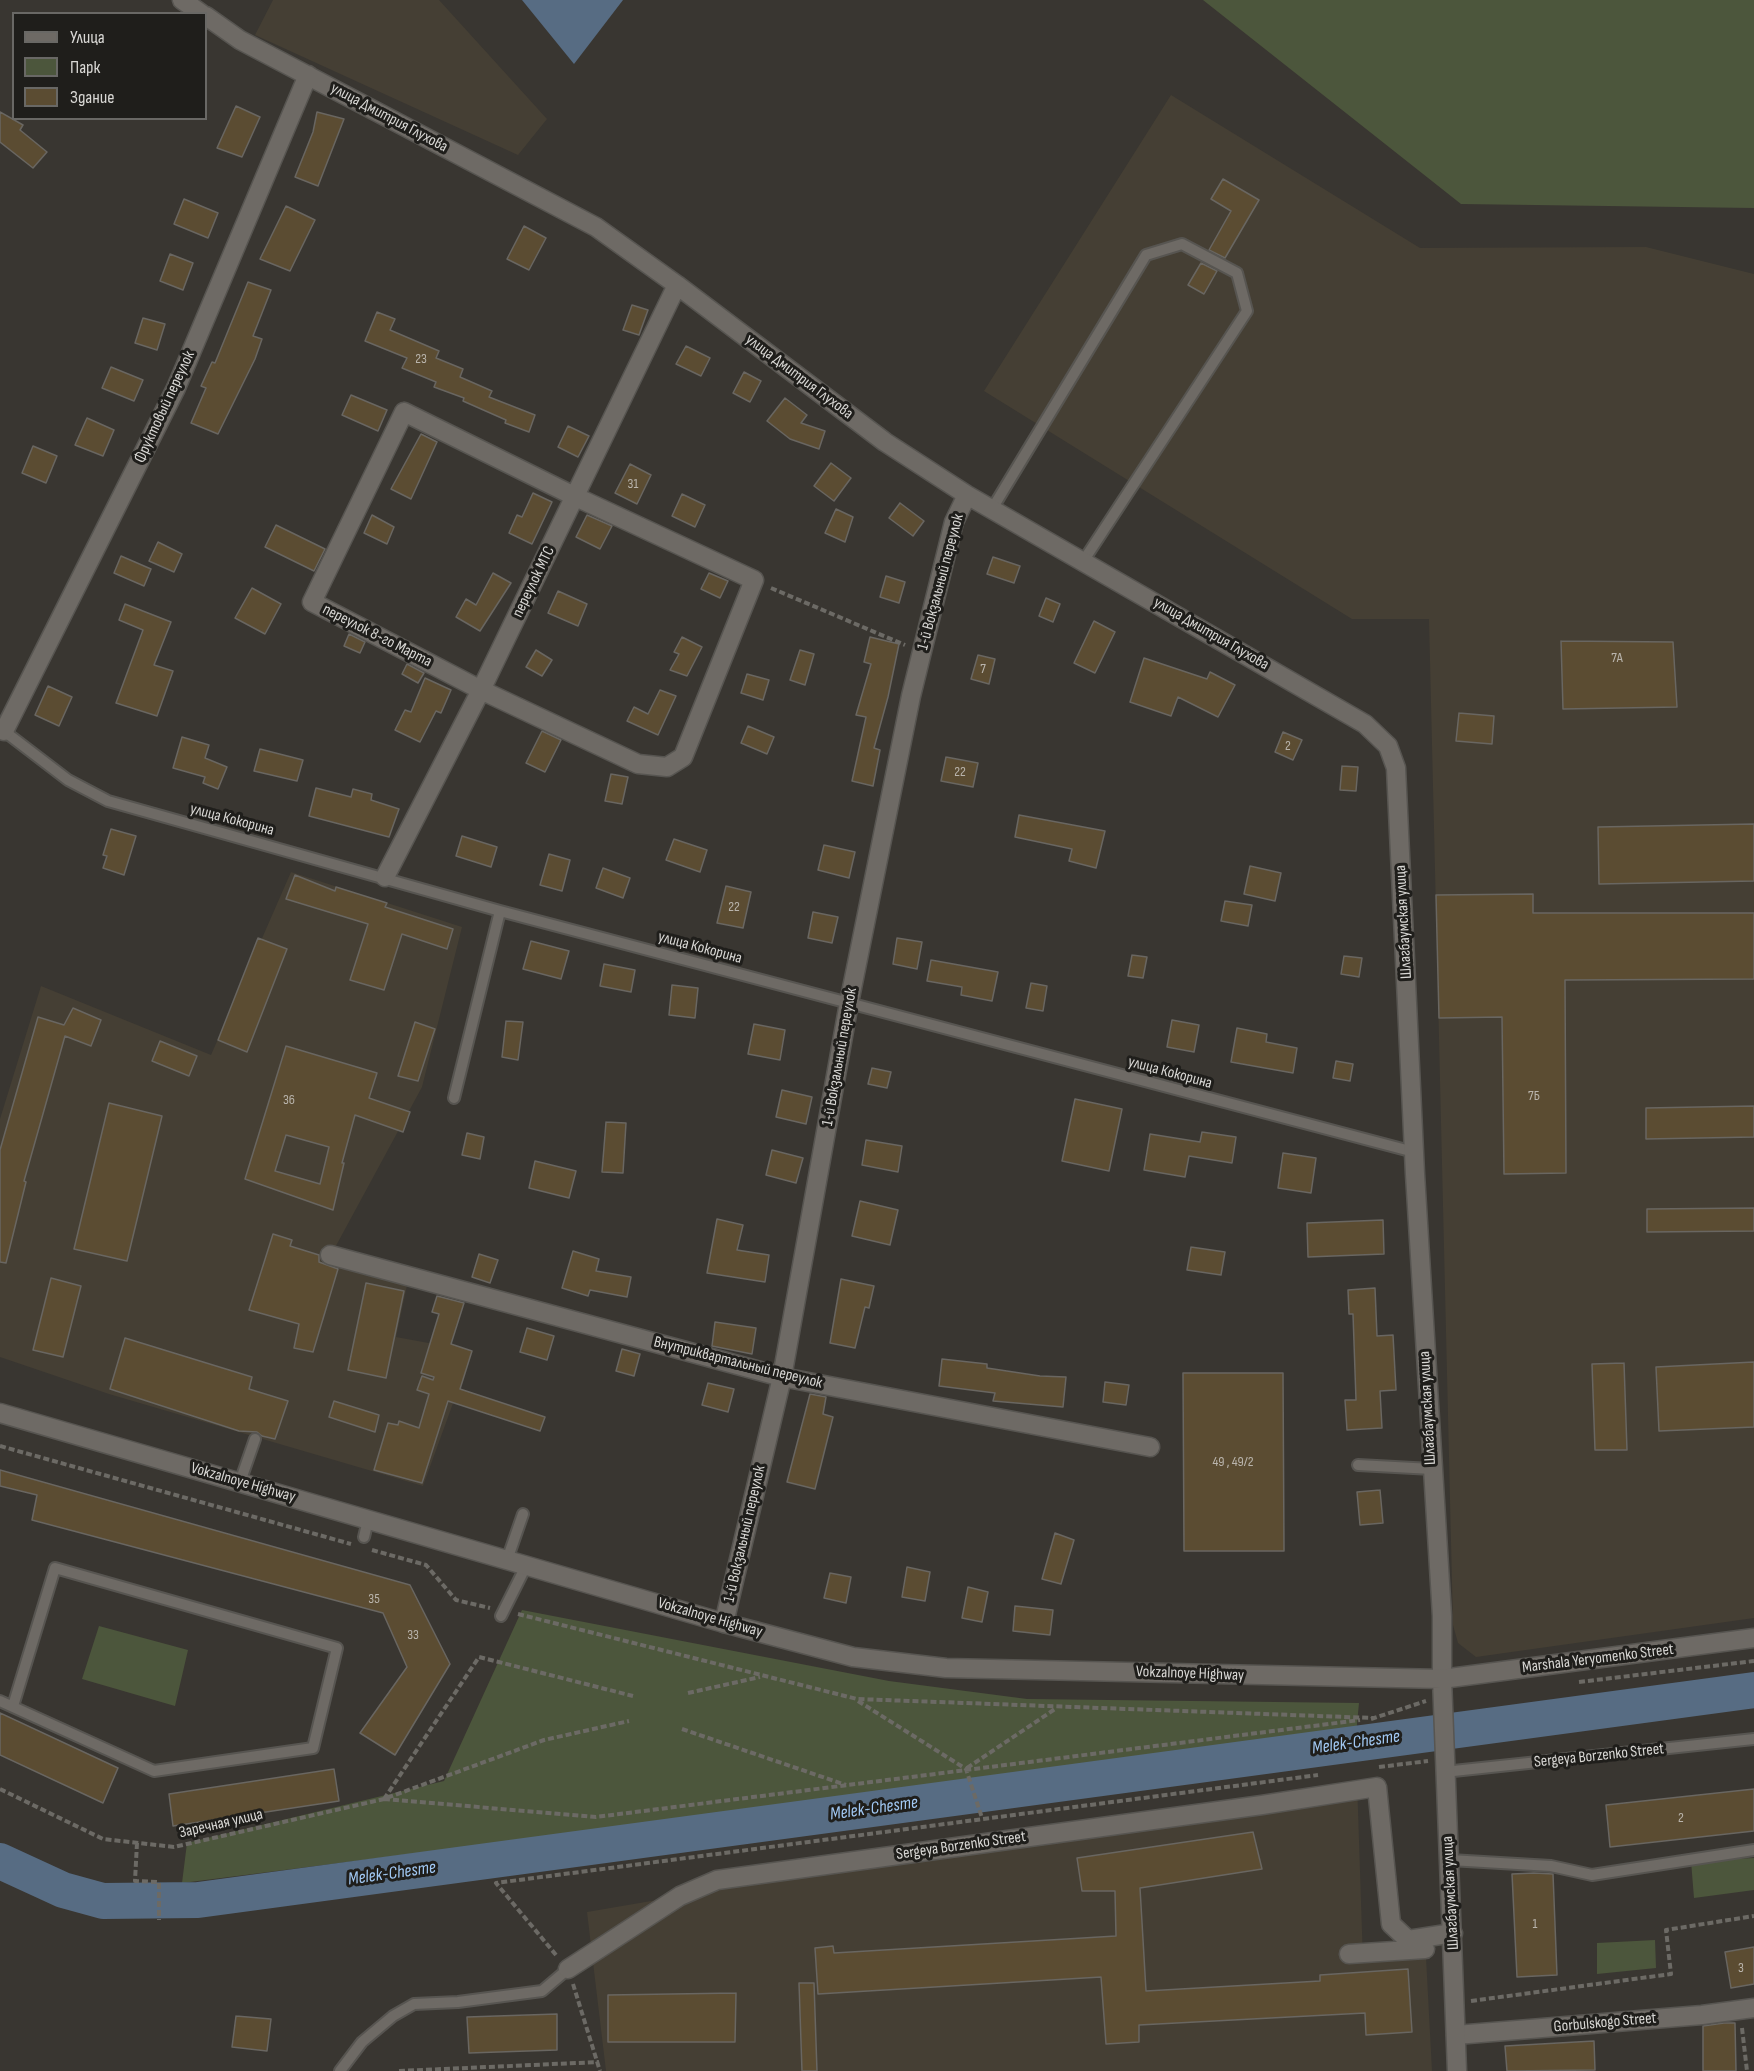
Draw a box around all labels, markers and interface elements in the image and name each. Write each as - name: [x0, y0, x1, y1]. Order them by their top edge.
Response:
- legend: [12, 12, 207, 120]
- text: Улица: [70, 27, 105, 48]
- text: Парк: [70, 57, 100, 78]
- street label: улица Дмитрия Глухова: [327, 79, 451, 157]
- text: Здание: [70, 87, 115, 108]
- street label: улица Дмитрия Глухова: [741, 330, 857, 424]
- street label: Фруктовый переулок: [131, 348, 199, 466]
- house number: 23: [415, 351, 427, 367]
- house number: 31: [628, 476, 638, 492]
- street label: 1-й Вокзальный переулок: [914, 512, 968, 652]
- street label: переулок МТС: [509, 543, 559, 621]
- street label: улица Дмитрия Глухова: [1150, 593, 1272, 675]
- street label: переулок 8-го Марта: [319, 600, 435, 672]
- house number: 7А: [1611, 650, 1623, 666]
- house number: 7: [980, 661, 986, 677]
- house number: 2: [1285, 738, 1291, 754]
- house number: 22: [954, 764, 966, 780]
- street label: улица Кокорина: [188, 800, 276, 840]
- street label: Шлагбаумская улица: [1391, 864, 1417, 980]
- house number: 22: [728, 899, 740, 915]
- street label: улица Кокорина: [656, 928, 744, 968]
- street label: 1-й Вокзальный переулок: [818, 986, 862, 1128]
- street label: улица Кокорина: [1126, 1053, 1214, 1093]
- house number: 7Б: [1528, 1088, 1540, 1104]
- house number: 36: [283, 1092, 295, 1108]
- street label: Внутриквартальный переулок: [652, 1333, 824, 1393]
- street label: Шлагбаумская улица: [1415, 1350, 1441, 1466]
- house number: 49 , 49/2: [1212, 1454, 1254, 1470]
- street label: Vokzalnoye Highway: [188, 1459, 298, 1507]
- street label: 1-й Вокзальный переулок: [720, 1464, 770, 1604]
- house number: 35: [368, 1591, 380, 1607]
- street label: Vokzalnoye Highway: [655, 1594, 765, 1642]
- house number: 33: [407, 1627, 419, 1643]
- street label: Marshala Yeryomenko Street: [1521, 1640, 1675, 1678]
- street label: Vokzalnoye Highway: [1136, 1663, 1244, 1685]
- water label: Melek-Chesme: [1311, 1726, 1401, 1760]
- street label: Sergeya Borzenko Street: [1533, 1740, 1665, 1772]
- water label: Melek-Chesme: [829, 1792, 919, 1826]
- street label: Заречная улица: [177, 1805, 265, 1843]
- house number: 2: [1678, 1810, 1684, 1826]
- street label: Sergeya Borzenko Street: [895, 1827, 1027, 1865]
- street label: Шлагбаумская улица: [1438, 1835, 1464, 1951]
- water label: Melek-Chesme: [347, 1857, 437, 1891]
- house number: 1: [1533, 1916, 1537, 1932]
- house number: 3: [1738, 1960, 1744, 1976]
- street label: Gorbulskogo Street: [1553, 2009, 1657, 2037]

